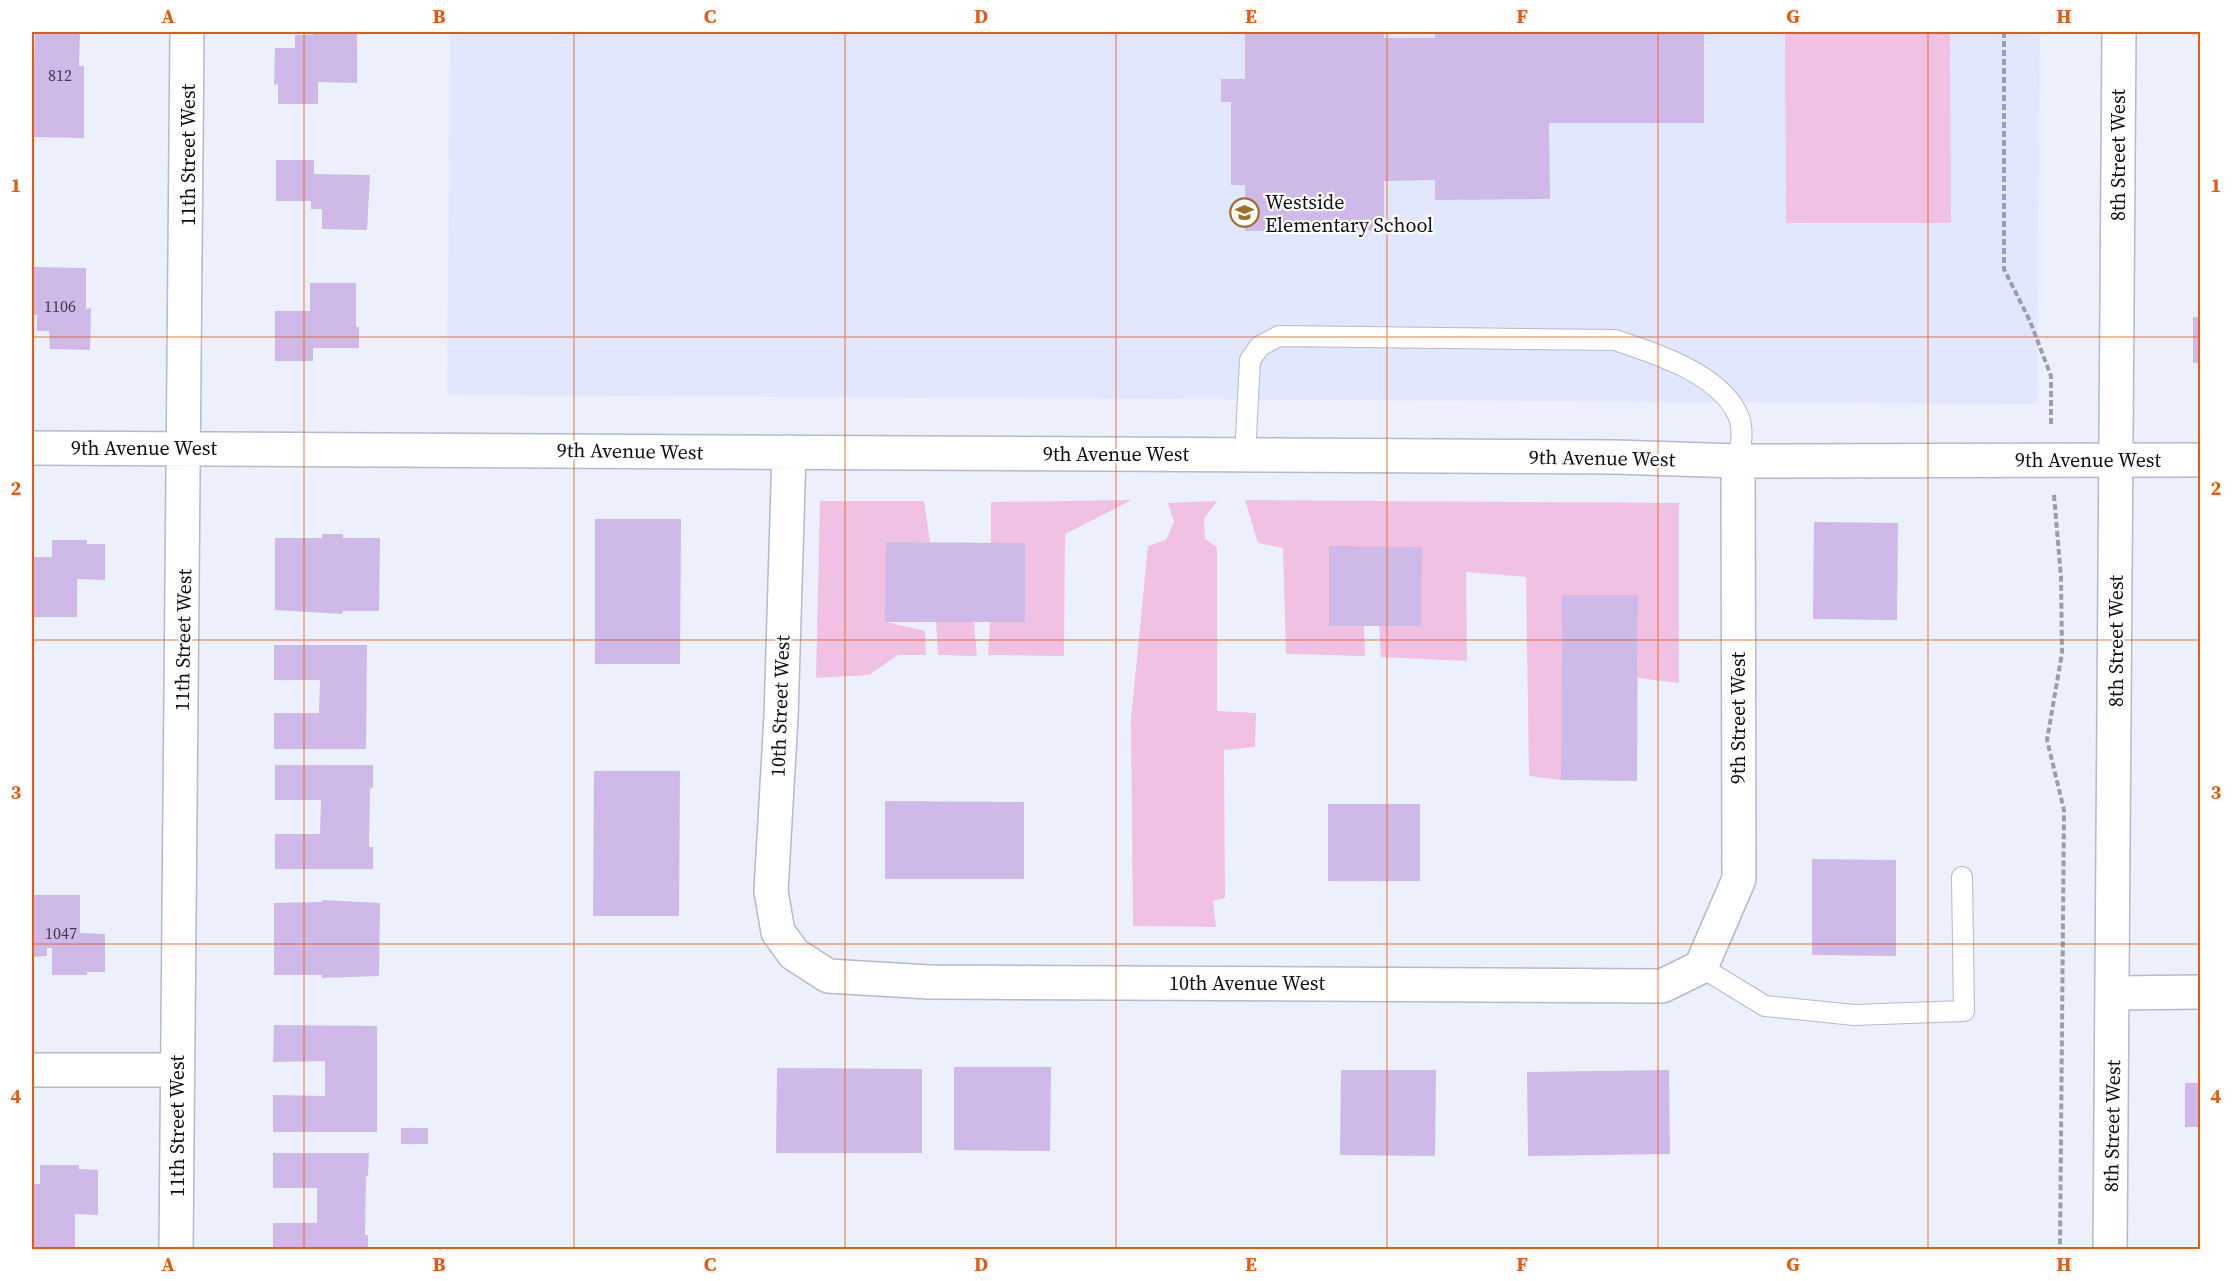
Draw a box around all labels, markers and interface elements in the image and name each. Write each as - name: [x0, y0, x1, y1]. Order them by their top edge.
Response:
- text: A: [161, 2, 175, 30]
- text: B: [432, 2, 446, 30]
- text: C: [704, 2, 716, 30]
- text: D: [974, 2, 988, 30]
- text: E: [1245, 2, 1257, 30]
- text: F: [1516, 2, 1528, 30]
- text: G: [1786, 2, 1800, 30]
- text: H: [2056, 2, 2072, 30]
- house number: 812: [48, 64, 72, 86]
- street label: 11th Street West: [174, 83, 202, 226]
- street label: 8th Street West: [2104, 88, 2132, 221]
- text: 1: [11, 171, 21, 199]
- text: 1: [2211, 171, 2221, 199]
- place label: Westside Elementary School: [1265, 188, 1433, 239]
- school or university icon: Westside Elementary School: [1228, 197, 1260, 229]
- house number: 1106: [44, 295, 76, 317]
- street label: 9th Avenue West: [71, 434, 218, 462]
- street label: 9th Avenue West: [557, 436, 704, 466]
- street label: 9th Avenue West: [1043, 440, 1190, 468]
- street label: 9th Avenue West: [1529, 443, 1676, 473]
- street label: 9th Avenue West: [2015, 446, 2162, 474]
- text: 2: [11, 474, 22, 502]
- text: 2: [2211, 474, 2222, 502]
- street label: 11th Street West: [168, 568, 198, 711]
- street label: 8th Street West: [2102, 574, 2130, 707]
- street label: 10th Street West: [764, 634, 796, 778]
- street label: 9th Street West: [1724, 651, 1752, 784]
- text: 3: [11, 778, 22, 806]
- text: 3: [2211, 778, 2222, 806]
- house number: 1047: [45, 922, 77, 944]
- street label: 10th Avenue West: [1169, 969, 1326, 997]
- street label: 11th Street West: [163, 1054, 191, 1197]
- street label: 8th Street West: [2097, 1059, 2127, 1192]
- text: 4: [11, 1082, 22, 1110]
- text: 4: [2211, 1082, 2222, 1110]
- text: A: [161, 1250, 175, 1278]
- text: B: [432, 1250, 446, 1278]
- text: C: [704, 1250, 716, 1278]
- text: D: [974, 1250, 988, 1278]
- text: E: [1245, 1250, 1257, 1278]
- text: F: [1516, 1250, 1528, 1278]
- text: G: [1786, 1250, 1800, 1278]
- text: H: [2056, 1250, 2072, 1278]

